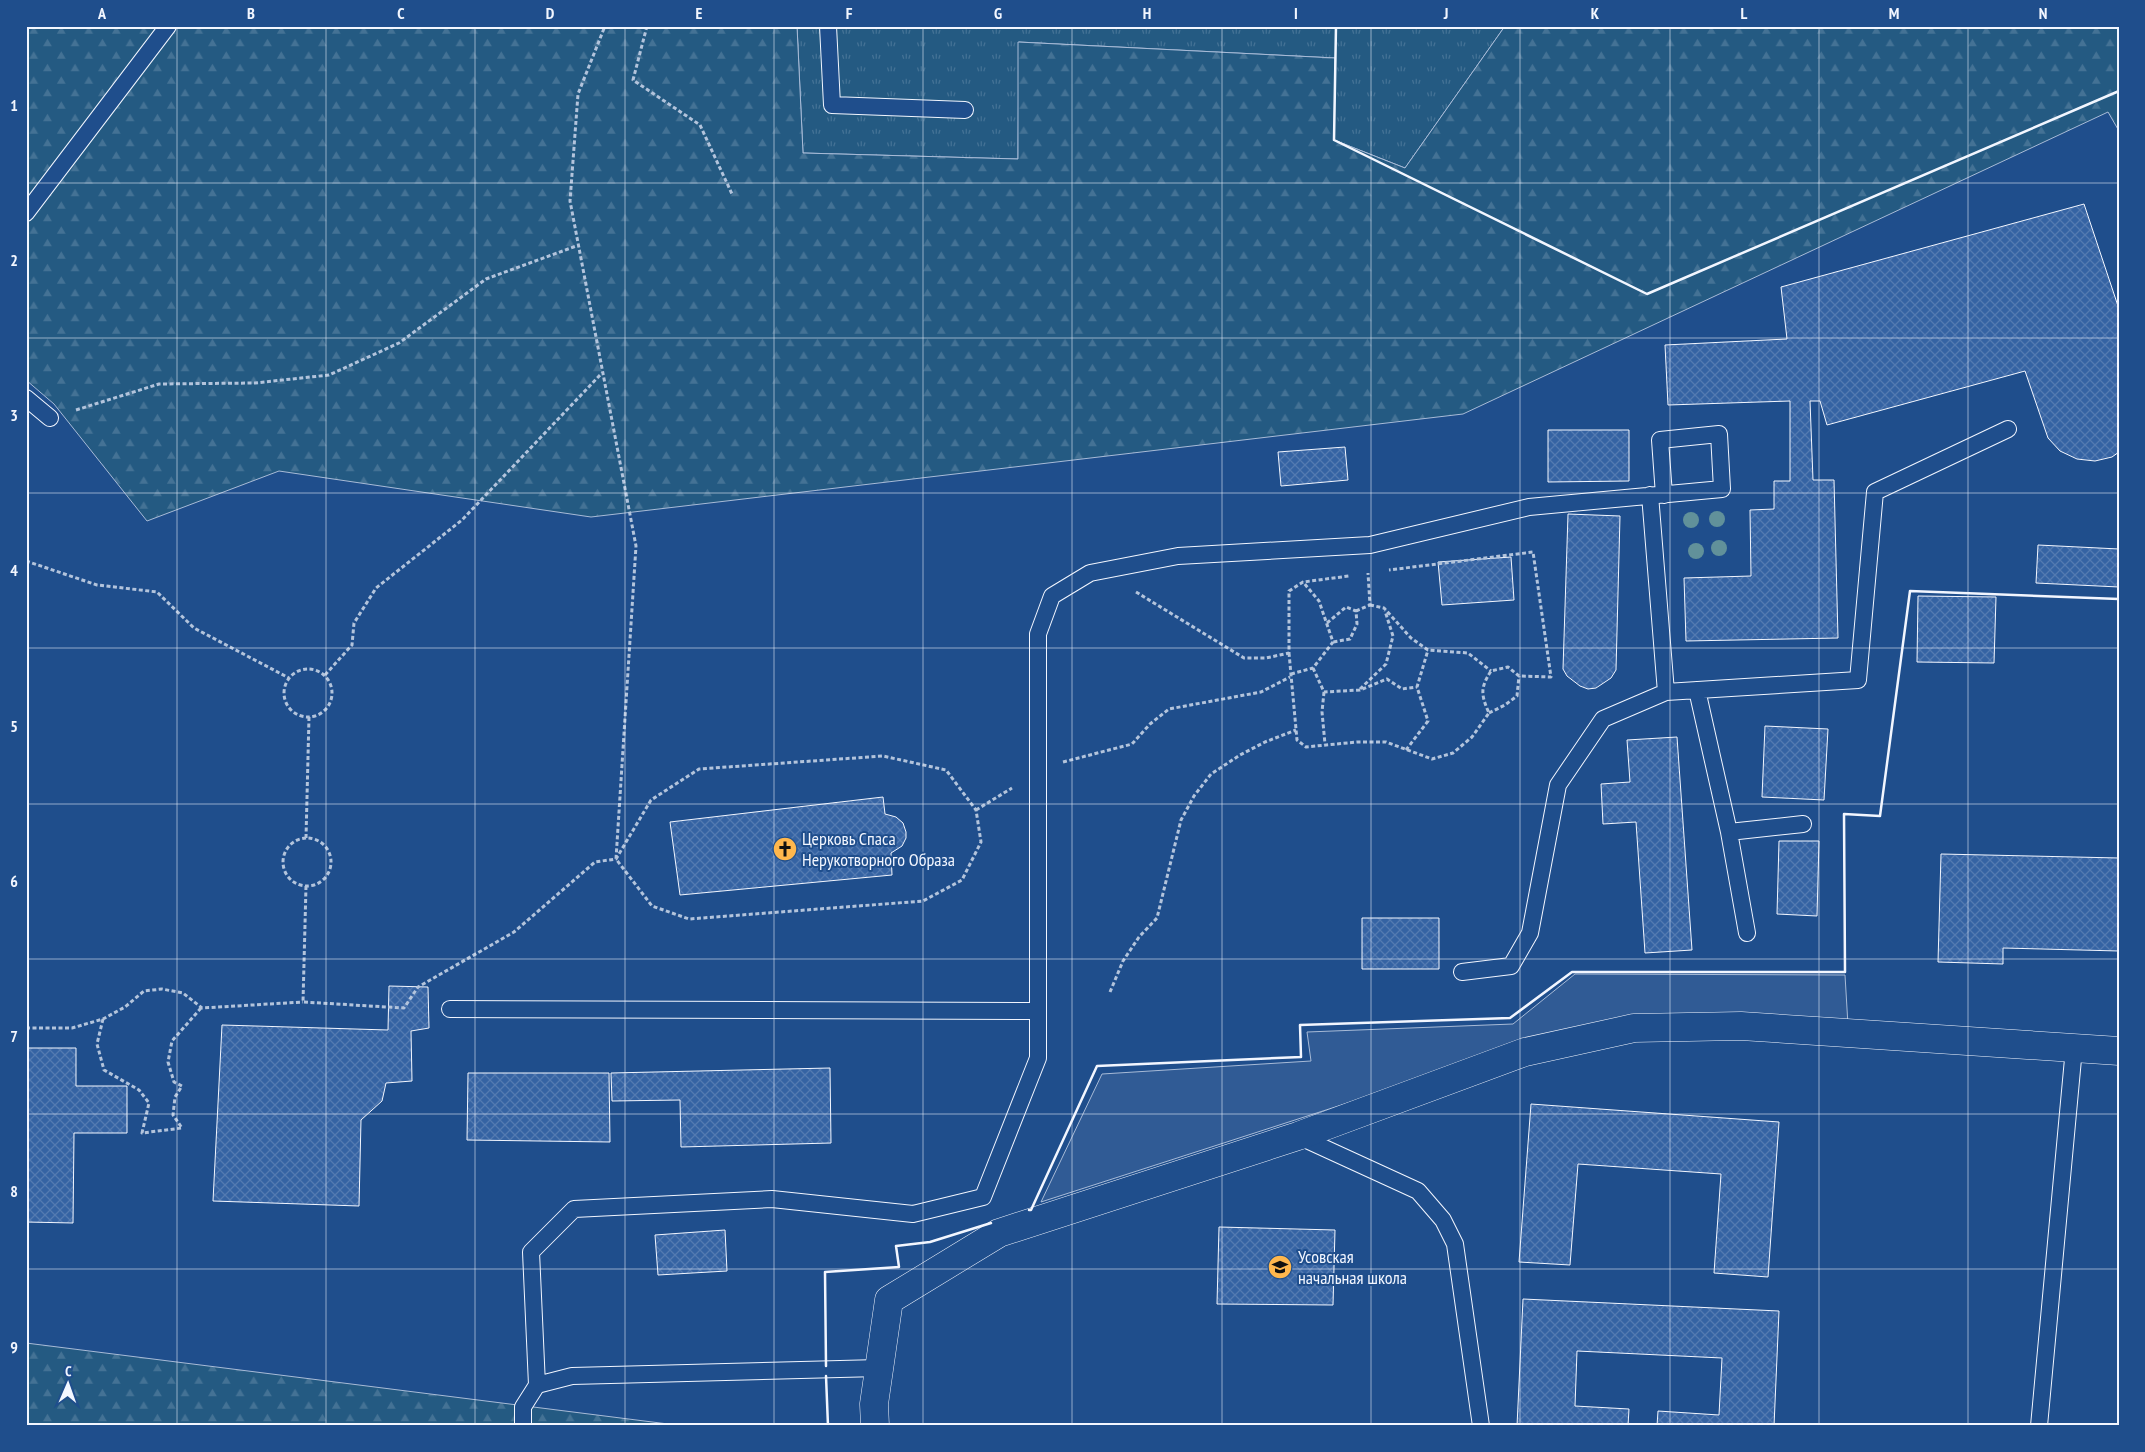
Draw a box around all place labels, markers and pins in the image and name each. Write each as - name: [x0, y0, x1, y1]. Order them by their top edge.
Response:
- place label: Церковь Спаса Нерукотворного Образа: [802, 827, 955, 871]
- church icon: Церковь Спаса Нерукотворного Образа: [772, 836, 798, 862]
- place label: Усовская начальная школа: [1298, 1245, 1407, 1289]
- school or university icon: Усовская начальная школа: [1267, 1254, 1293, 1280]

